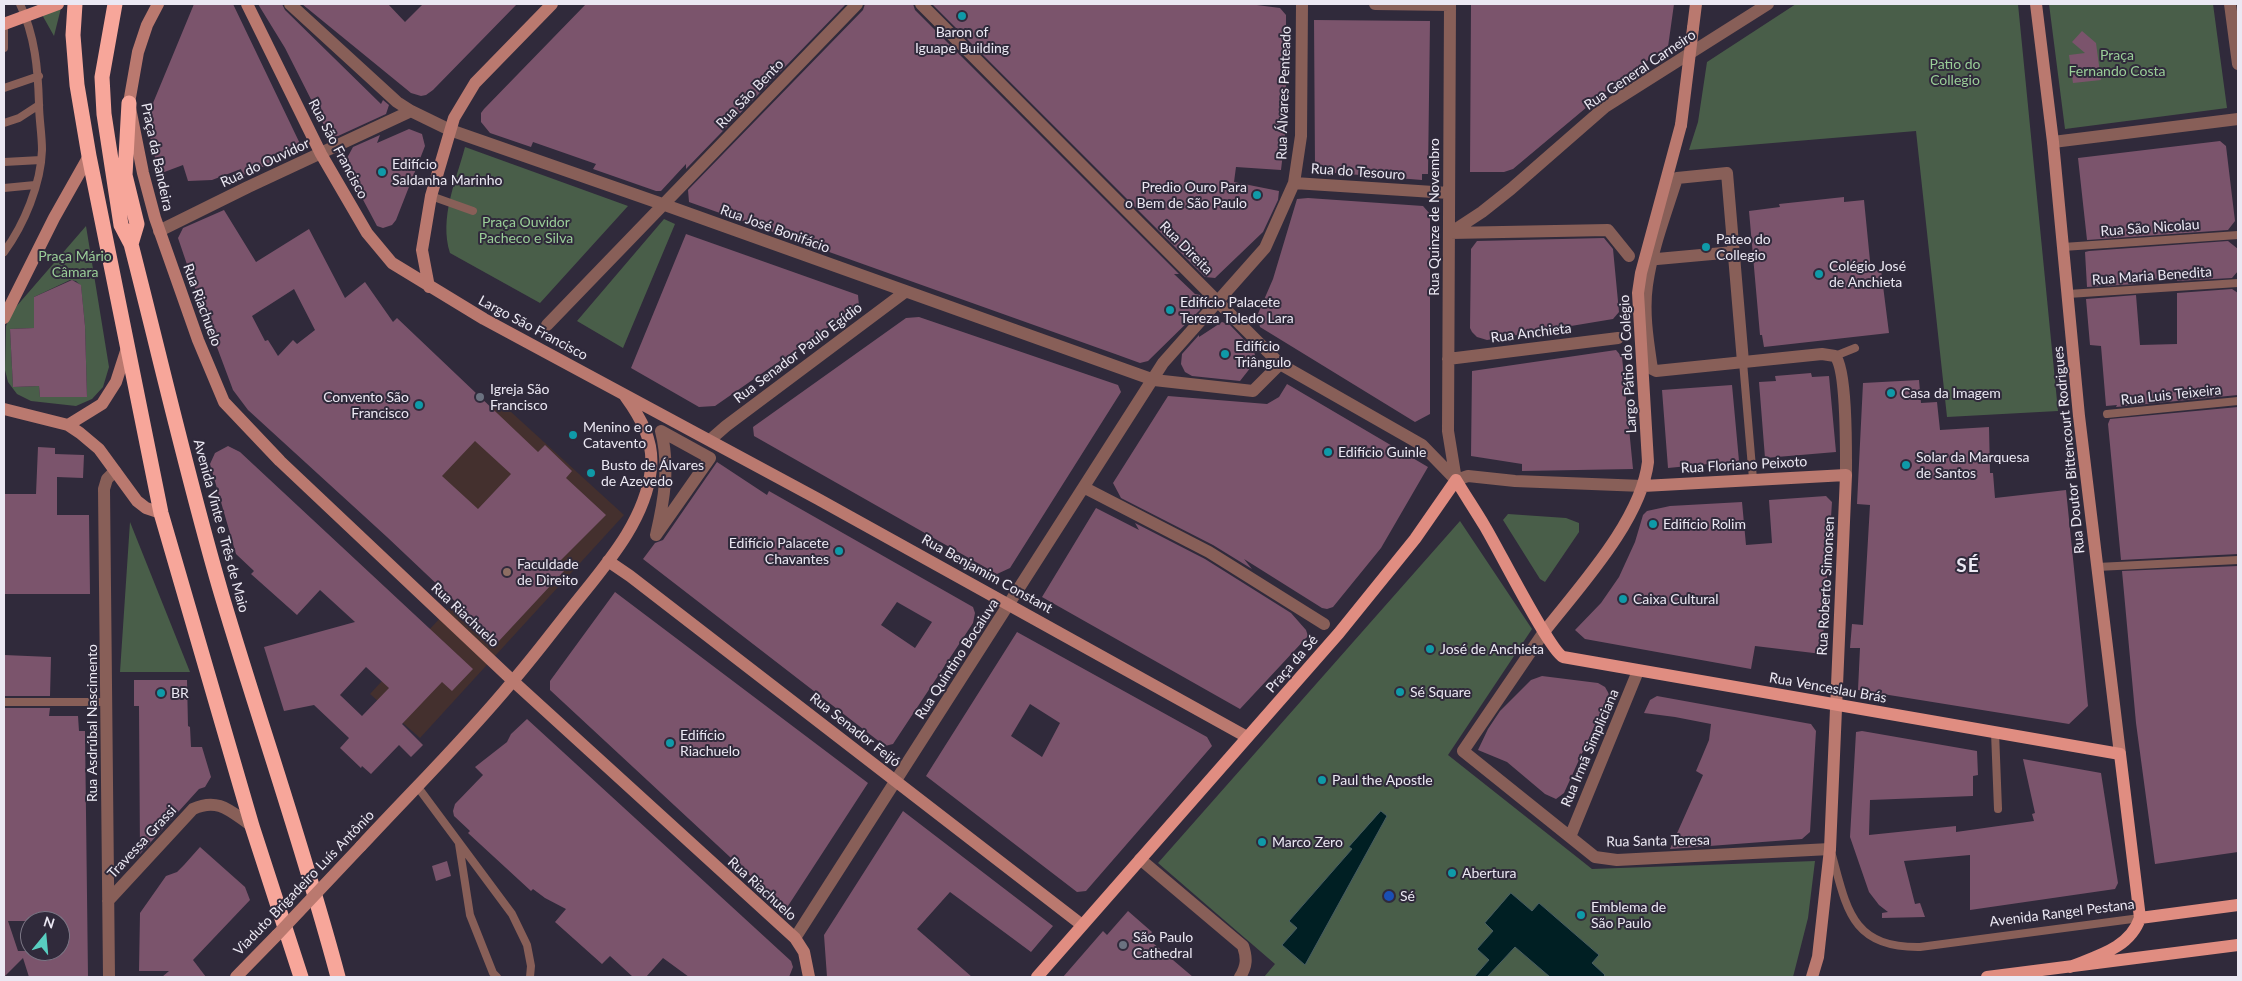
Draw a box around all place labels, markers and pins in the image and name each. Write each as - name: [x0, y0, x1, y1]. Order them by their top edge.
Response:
- marker: Baron of Iguape Building: [956, 10, 968, 22]
- place label: Baron of Iguape Building: [915, 24, 1009, 56]
- place label: Edifício Saldanha Marinho: [392, 156, 502, 188]
- marker: Edifício Saldanha Marinho: [376, 166, 388, 178]
- place label: Predio Ouro Para o Bem de São Paulo: [1125, 179, 1247, 212]
- marker: Predio Ouro Para o Bem de São Paulo: [1251, 189, 1263, 201]
- place label: Pateo do Collegio: [1716, 231, 1771, 264]
- marker: Pateo do Collegio: [1700, 241, 1712, 253]
- place label: Colégio José de Anchieta: [1829, 258, 1906, 290]
- marker: Colégio José de Anchieta: [1813, 268, 1825, 280]
- place label: Edifício Palacete Tereza Toledo Lara: [1180, 294, 1294, 326]
- marker: Edifício Palacete Tereza Toledo Lara: [1164, 304, 1176, 316]
- place label: Edifício Triângulo: [1235, 338, 1291, 371]
- marker: Edifício Triângulo: [1219, 348, 1231, 360]
- place label: Igreja São Francisco: [490, 381, 549, 414]
- place label: Casa da Imagem: [1901, 385, 2001, 401]
- marker: Casa da Imagem: [1885, 387, 1897, 399]
- place label: Convento São Francisco: [323, 389, 409, 422]
- marker: Igreja São Francisco: [474, 391, 486, 403]
- marker: Convento São Francisco: [413, 399, 425, 411]
- place label: Menino e o Catavento: [583, 419, 653, 452]
- marker: Menino e o Catavento: [567, 429, 579, 441]
- place label: Edifício Guinle: [1338, 444, 1426, 460]
- marker: Edifício Guinle: [1322, 446, 1334, 458]
- place label: Solar da Marquesa de Santos: [1916, 449, 2029, 482]
- place label: Busto de Álvares de Azevedo: [601, 457, 704, 490]
- marker: Solar da Marquesa de Santos: [1900, 459, 1912, 471]
- marker: Busto de Álvares de Azevedo: [585, 467, 597, 479]
- place label: Edifício Rolim: [1663, 516, 1746, 532]
- marker: Edifício Rolim: [1647, 518, 1659, 530]
- place label: Edifício Palacete Chavantes: [729, 535, 829, 568]
- marker: Edifício Palacete Chavantes: [833, 545, 845, 557]
- place label: Faculdade de Direito: [517, 556, 579, 588]
- marker: Faculdade de Direito: [501, 566, 513, 578]
- place label: Caixa Cultural: [1633, 591, 1719, 607]
- marker: Caixa Cultural: [1617, 593, 1629, 605]
- place label: José de Anchieta: [1440, 641, 1544, 657]
- marker: José de Anchieta: [1424, 643, 1436, 655]
- place label: Sé Square: [1410, 684, 1471, 700]
- place label: BR: [171, 685, 189, 701]
- marker: Sé Square: [1394, 686, 1406, 698]
- marker: BR: [155, 687, 167, 699]
- place label: Edifício Riachuelo: [680, 727, 740, 760]
- marker: Edifício Riachuelo: [664, 737, 676, 749]
- place label: Paul the Apostle: [1332, 772, 1433, 788]
- marker: Paul the Apostle: [1316, 774, 1328, 786]
- place label: Marco Zero: [1272, 834, 1343, 850]
- marker: Marco Zero: [1256, 836, 1268, 848]
- place label: Abertura: [1462, 865, 1517, 881]
- marker: Abertura: [1446, 867, 1458, 879]
- place label: Sé: [1400, 888, 1415, 904]
- marker: Sé: [1382, 889, 1396, 903]
- place label: Emblema de São Paulo: [1591, 899, 1666, 932]
- marker: Emblema de São Paulo: [1575, 909, 1587, 921]
- place label: São Paulo Cathedral: [1133, 929, 1193, 962]
- marker: São Paulo Cathedral: [1117, 939, 1129, 951]

